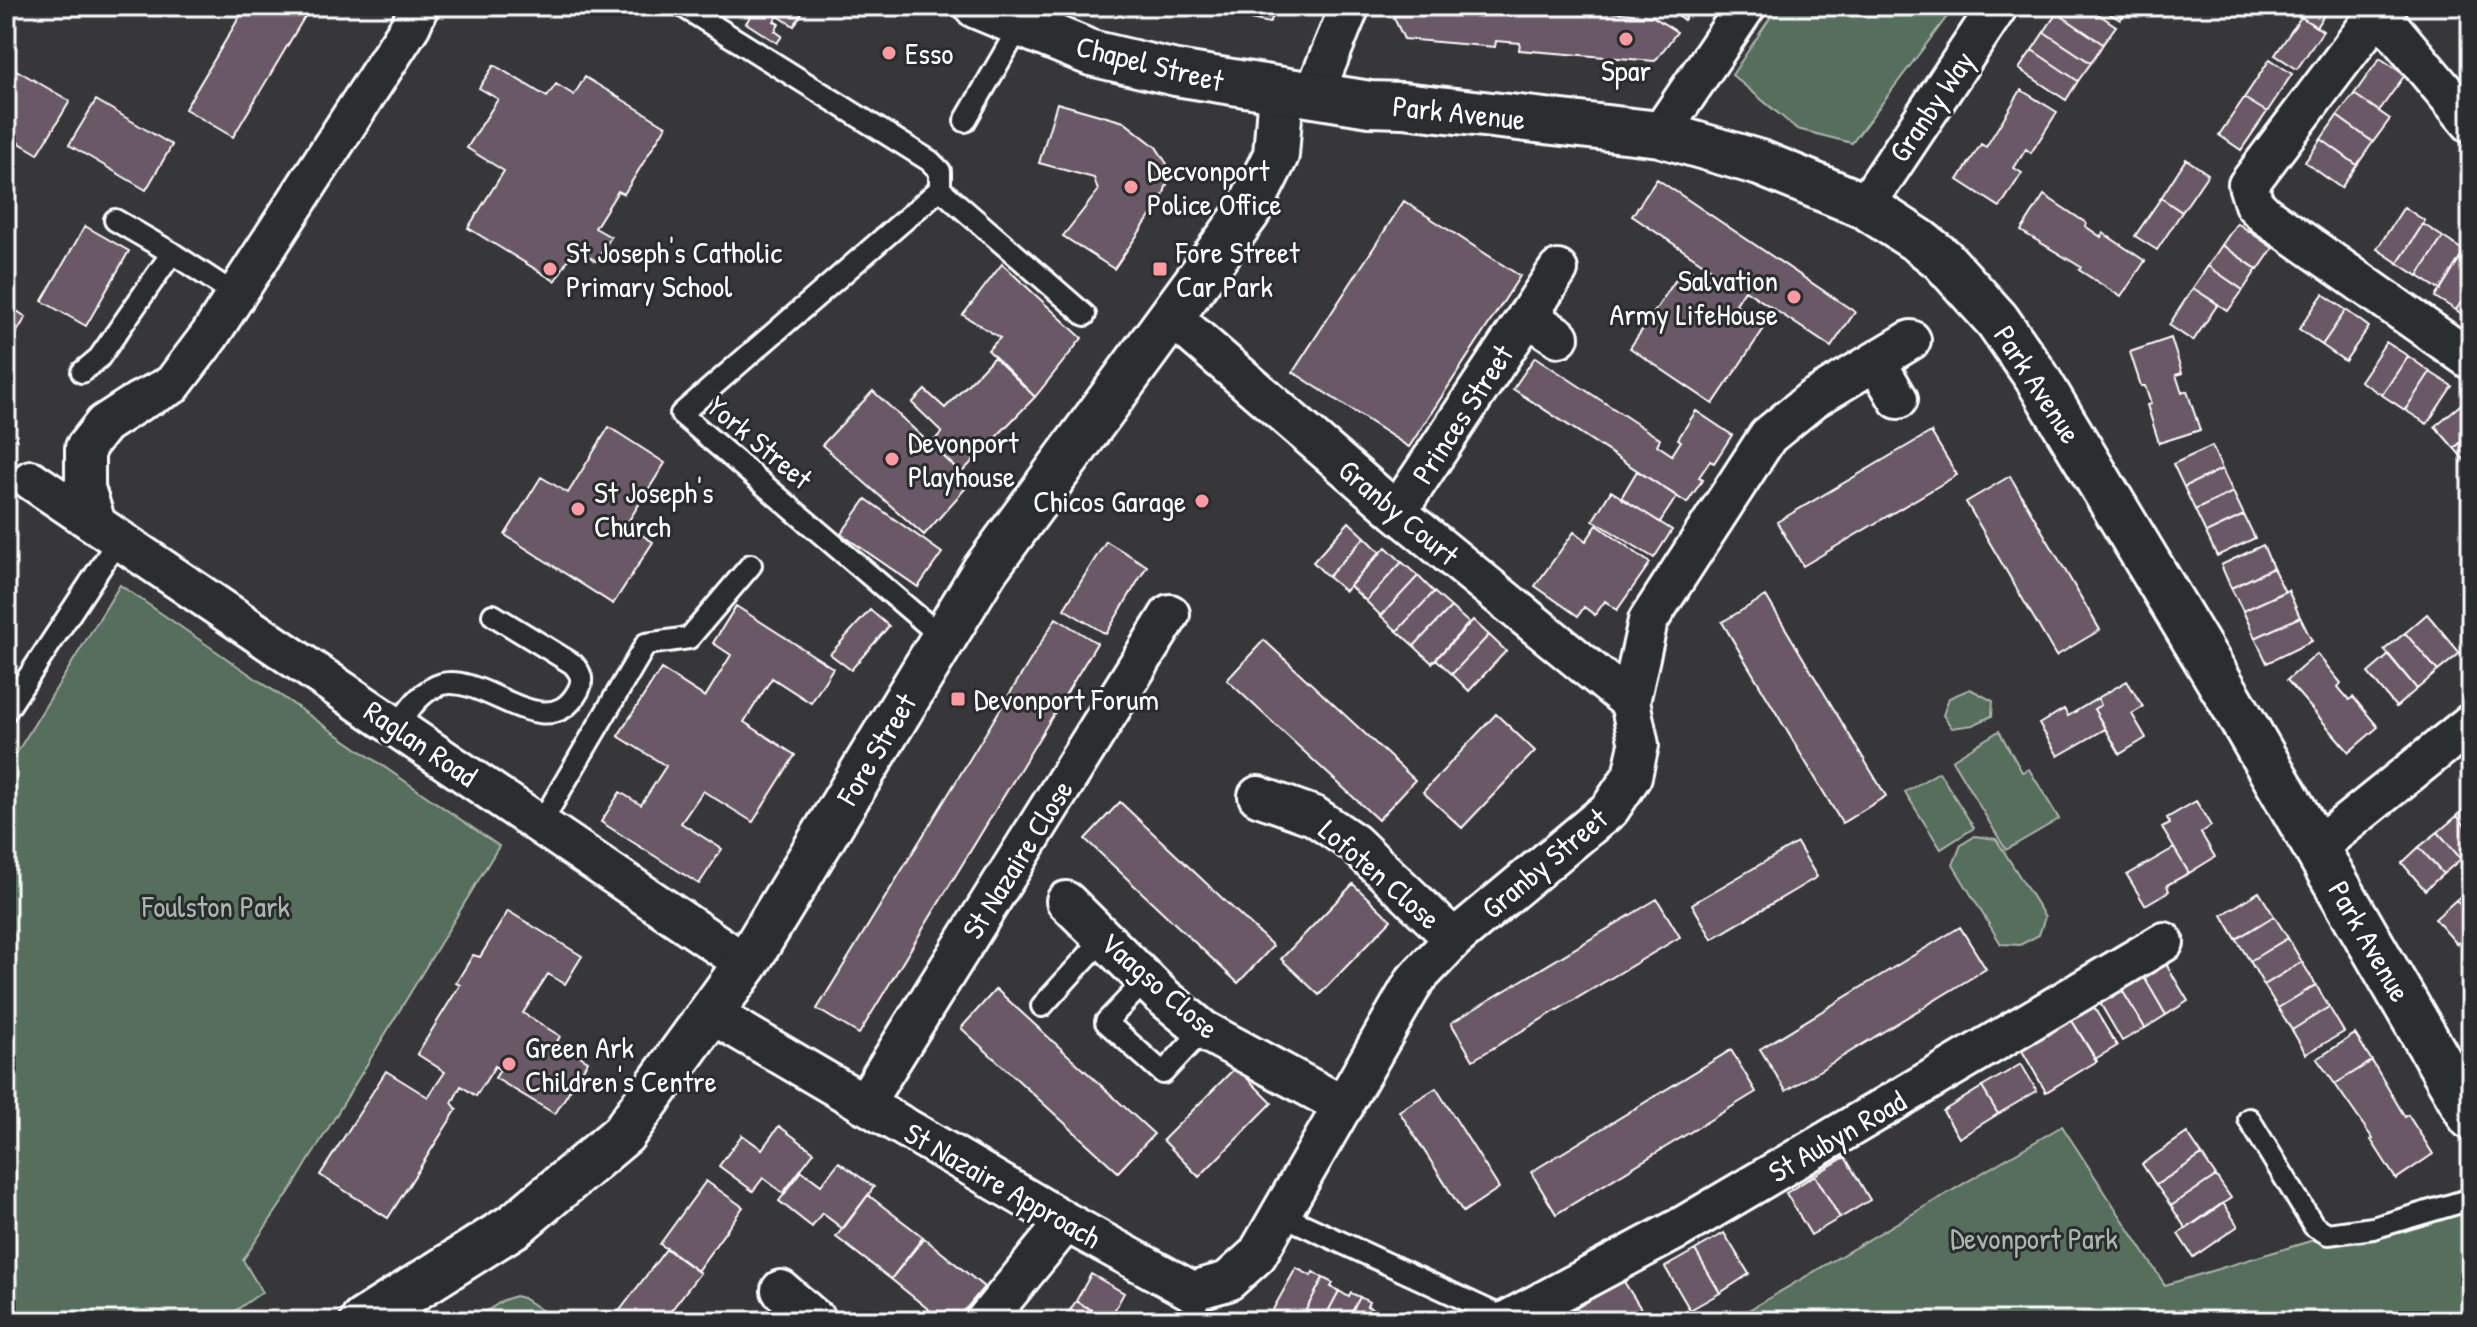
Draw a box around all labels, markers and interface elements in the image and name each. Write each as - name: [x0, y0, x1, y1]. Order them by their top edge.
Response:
- street label: Chapel Street: [1072, 25, 1228, 101]
- marker: Spar: [1617, 30, 1635, 48]
- place label: Esso: [905, 33, 953, 73]
- street label: Granby Way: [1879, 43, 1983, 169]
- marker: Esso: [880, 44, 898, 62]
- place label: Spar: [1601, 50, 1651, 90]
- street label: Park Avenue: [1391, 85, 1527, 139]
- place label: Decvonport Police Office: [1147, 150, 1281, 224]
- marker: Decvonport Police Office: [1122, 178, 1140, 196]
- place label: St Joseph's Catholic Primary School: [566, 232, 782, 306]
- place label: Fore Street Car Park: [1175, 232, 1300, 306]
- marker: St Joseph's Catholic Primary School: [541, 260, 559, 278]
- marker: Fore Street Car Park: [1151, 260, 1169, 278]
- place label: Salvation Army LifeHouse: [1610, 260, 1778, 334]
- marker: Salvation Army LifeHouse: [1785, 288, 1803, 306]
- street label: Park Avenue: [1985, 317, 2091, 451]
- street label: Princes Street: [1402, 336, 1522, 491]
- street label: York Street: [699, 386, 822, 498]
- place label: Devonport Playhouse: [908, 422, 1019, 496]
- marker: Devonport Playhouse: [883, 450, 901, 468]
- street label: Granby Court: [1330, 450, 1468, 575]
- place label: St Joseph's Church: [594, 472, 714, 546]
- place label: Chicos Garage: [1033, 481, 1186, 521]
- marker: Chicos Garage: [1193, 492, 1211, 510]
- marker: St Joseph's Church: [569, 500, 587, 518]
- place label: Devonport Forum: [974, 679, 1159, 719]
- street label: Fore Street: [827, 685, 925, 813]
- marker: Devonport Forum: [949, 690, 967, 708]
- street label: Raglan Road: [357, 691, 486, 796]
- street label: St Nazaire Close: [952, 772, 1082, 946]
- street label: Granby Street: [1473, 798, 1616, 928]
- street label: Lofoten Close: [1311, 810, 1449, 938]
- street label: Park Avenue: [2319, 873, 2421, 1009]
- park label: Foulston Park: [141, 886, 290, 926]
- street label: Vaagso Close: [1092, 923, 1228, 1047]
- place label: Green Ark Children's Centre: [525, 1027, 717, 1101]
- marker: Green Ark Children's Centre: [500, 1055, 518, 1073]
- street label: St Aubyn Road: [1761, 1080, 1913, 1191]
- street label: St Nazaire Approach: [898, 1113, 1108, 1257]
- park label: Devonport Park: [1950, 1218, 2118, 1258]

